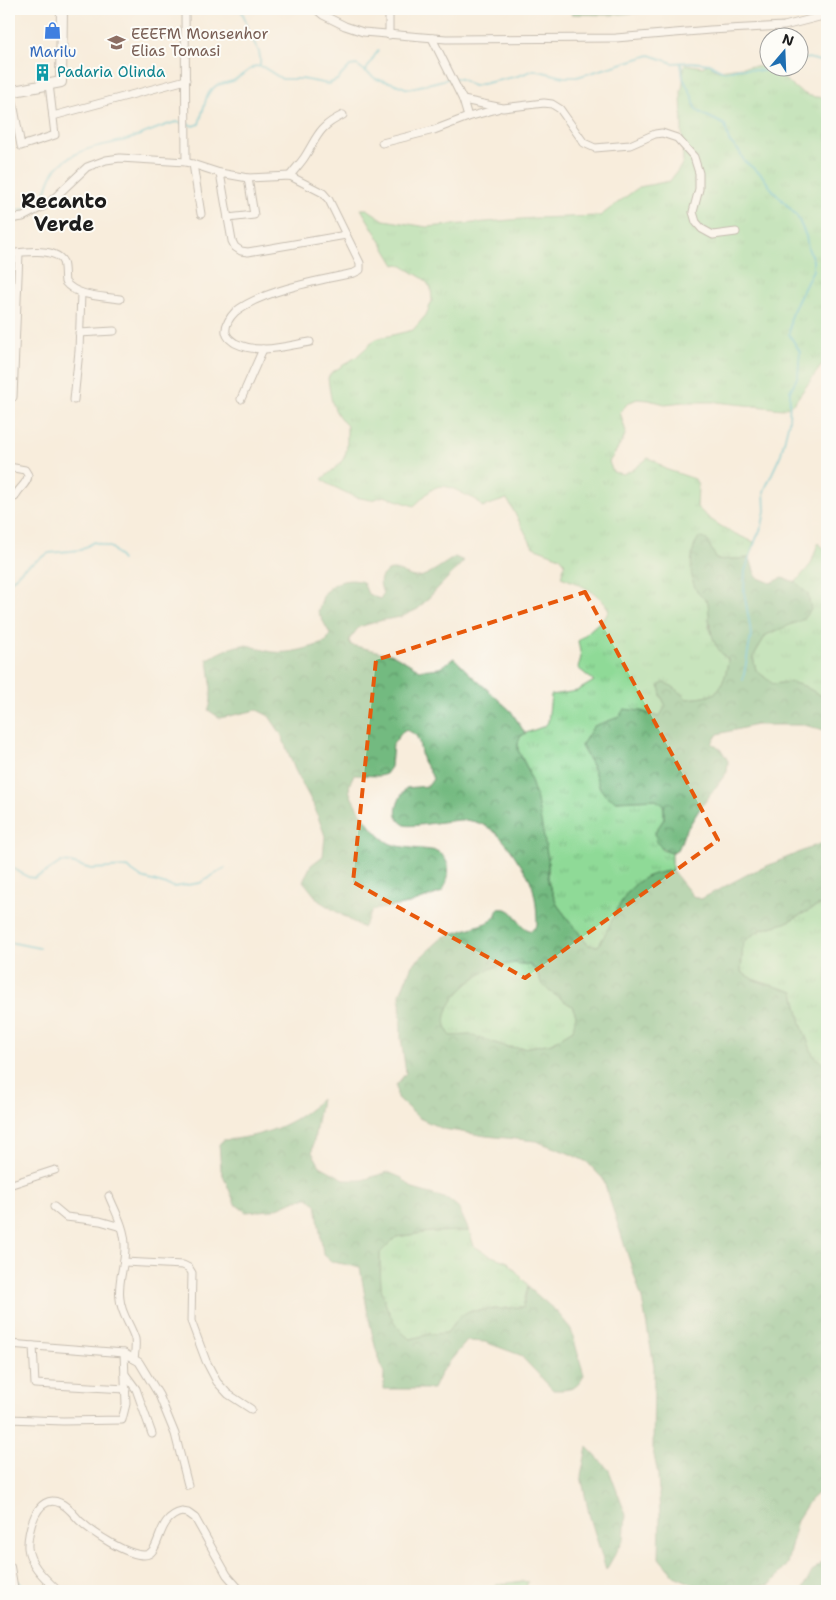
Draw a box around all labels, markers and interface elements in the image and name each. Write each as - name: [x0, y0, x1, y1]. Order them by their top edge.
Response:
- shop icon: Marilu: [43, 21, 63, 41]
- place label: EEEFM Monsenhor Elias Tomasi: [131, 24, 269, 61]
- north arrow: [758, 28, 808, 78]
- text: N: [780, 29, 796, 50]
- school or university icon: EEEFM Monsenhor Elias Tomasi: [107, 33, 127, 53]
- place label: Marilu: [29, 42, 77, 62]
- building icon: Padaria Olinda: [33, 62, 53, 82]
- place label: Padaria Olinda: [57, 62, 166, 82]
- district label: Recanto Verde: [21, 188, 107, 237]

